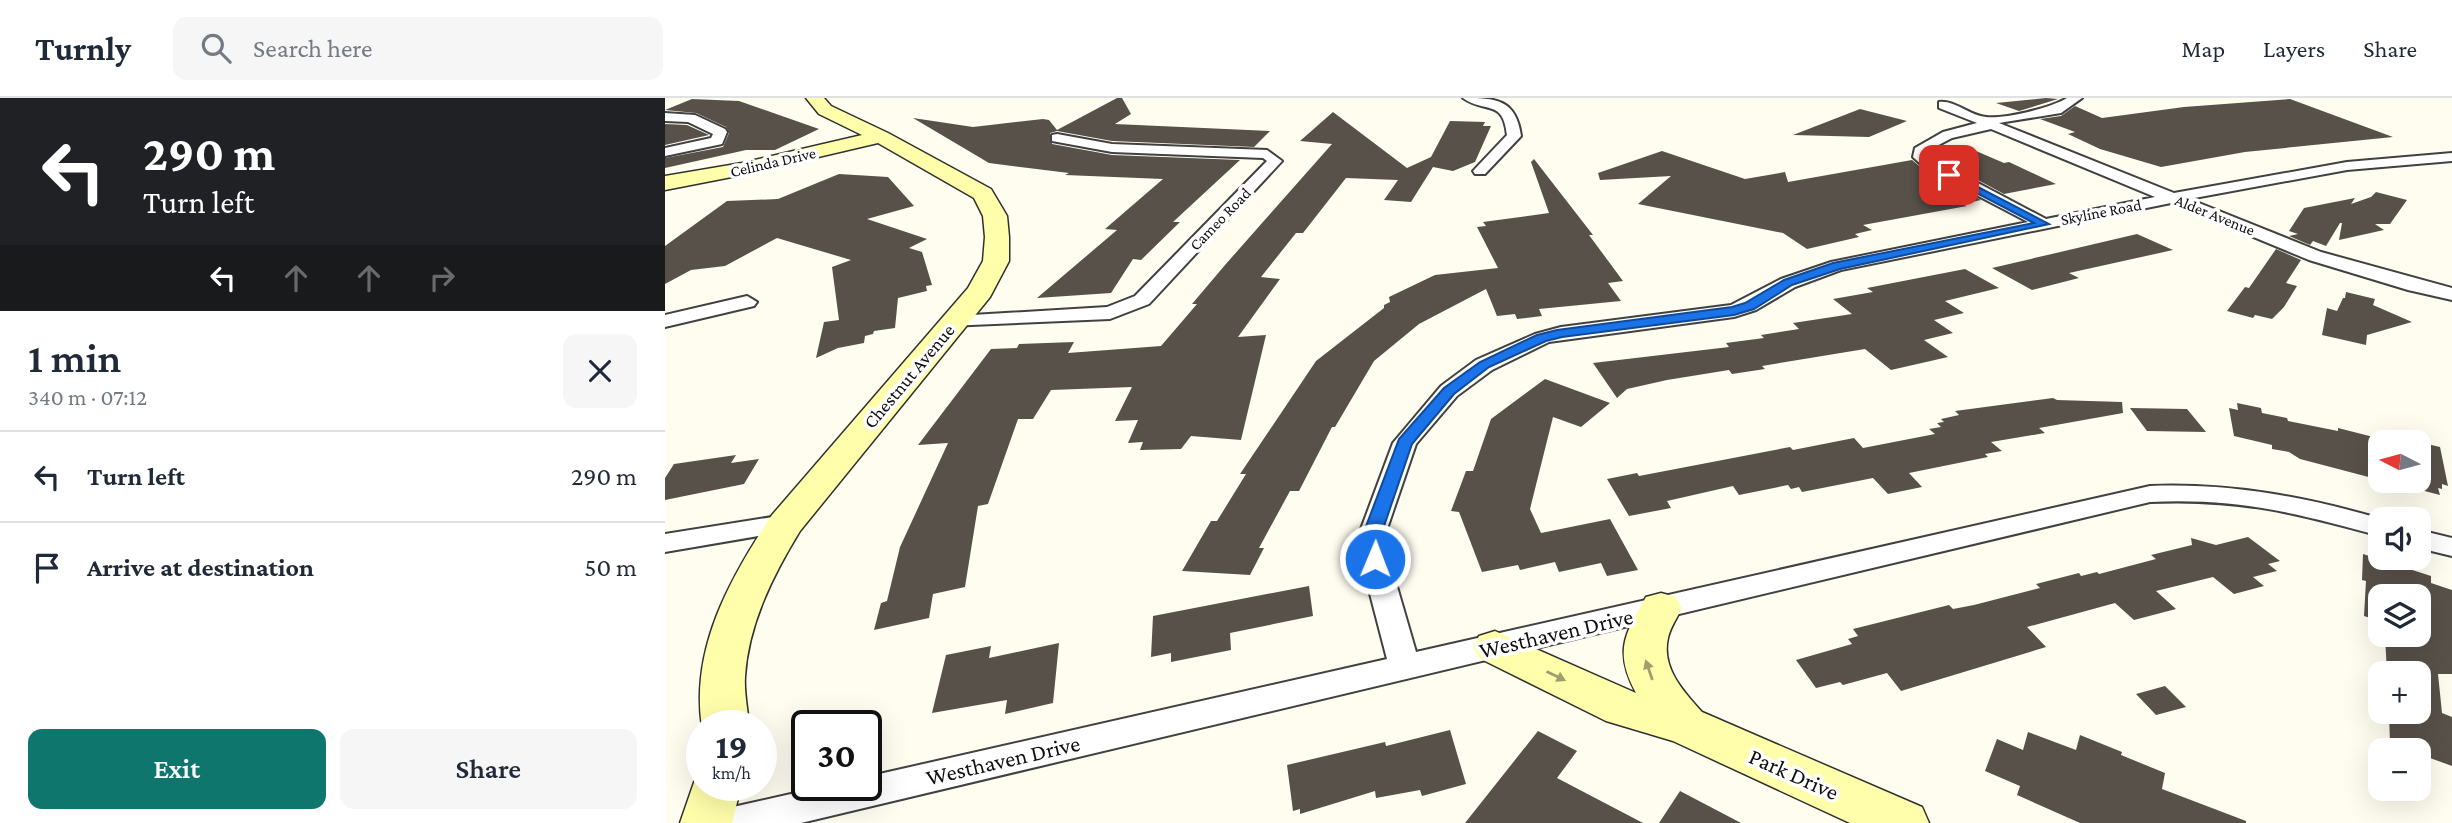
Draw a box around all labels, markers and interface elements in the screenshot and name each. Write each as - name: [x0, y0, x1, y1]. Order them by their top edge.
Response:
- search box: [173, 17, 663, 80]
- icon: search: [197, 29, 235, 67]
- text: Turnly: [35, 30, 131, 67]
- text: Search here: [253, 34, 372, 63]
- text: Map: [2181, 35, 2225, 62]
- text: Layers: [2263, 35, 2325, 62]
- text: Share: [2363, 35, 2417, 62]
- icon: left: [28, 126, 119, 217]
- text: 290 m: [143, 126, 275, 181]
- street label: Celinda Drive: [729, 144, 817, 180]
- pin: [1919, 145, 1979, 205]
- icon: arrive: [1930, 156, 1968, 194]
- text: Turn left: [143, 184, 254, 220]
- street label: Cameo Road: [1186, 184, 1254, 254]
- street label: Alder Avenue: [2173, 191, 2257, 239]
- street label: Skyline Road: [2059, 196, 2143, 229]
- icon: left: [204, 259, 242, 297]
- icon: ahead: [277, 259, 315, 297]
- icon: ahead: [350, 259, 388, 297]
- icon: right: [423, 259, 461, 297]
- street label: Chestnut Avenue: [859, 320, 959, 432]
- text: 1 min: [28, 334, 121, 381]
- button: close: [563, 334, 637, 408]
- text: 340 m · 07:12: [28, 384, 147, 410]
- north arrow: [2368, 430, 2431, 494]
- map controls: [2368, 430, 2431, 801]
- icon: left: [28, 458, 66, 496]
- text: Turn left: [87, 462, 185, 491]
- text: 290 m: [571, 462, 637, 491]
- button: sound: [2368, 507, 2431, 570]
- position arrow: [1338, 522, 1412, 596]
- icon: arrive: [28, 549, 66, 587]
- text: Arrive at destination: [87, 553, 314, 582]
- text: 50 m: [584, 553, 637, 582]
- button: layers: [2368, 584, 2431, 647]
- street label: Westhaven Drive: [1477, 603, 1635, 663]
- one-way arrow: [1644, 659, 1654, 680]
- button: +: [2368, 661, 2431, 724]
- one-way arrow: [1546, 671, 1566, 682]
- speed limit sign: 30: [791, 710, 882, 801]
- text: 19: [715, 727, 748, 766]
- button: Exit: [28, 729, 326, 809]
- button: Share: [340, 729, 637, 809]
- street label: Westhaven Drive: [924, 730, 1082, 790]
- button: −: [2368, 738, 2431, 801]
- street label: Park Drive: [1745, 743, 1843, 805]
- text: km/h: [712, 763, 751, 783]

